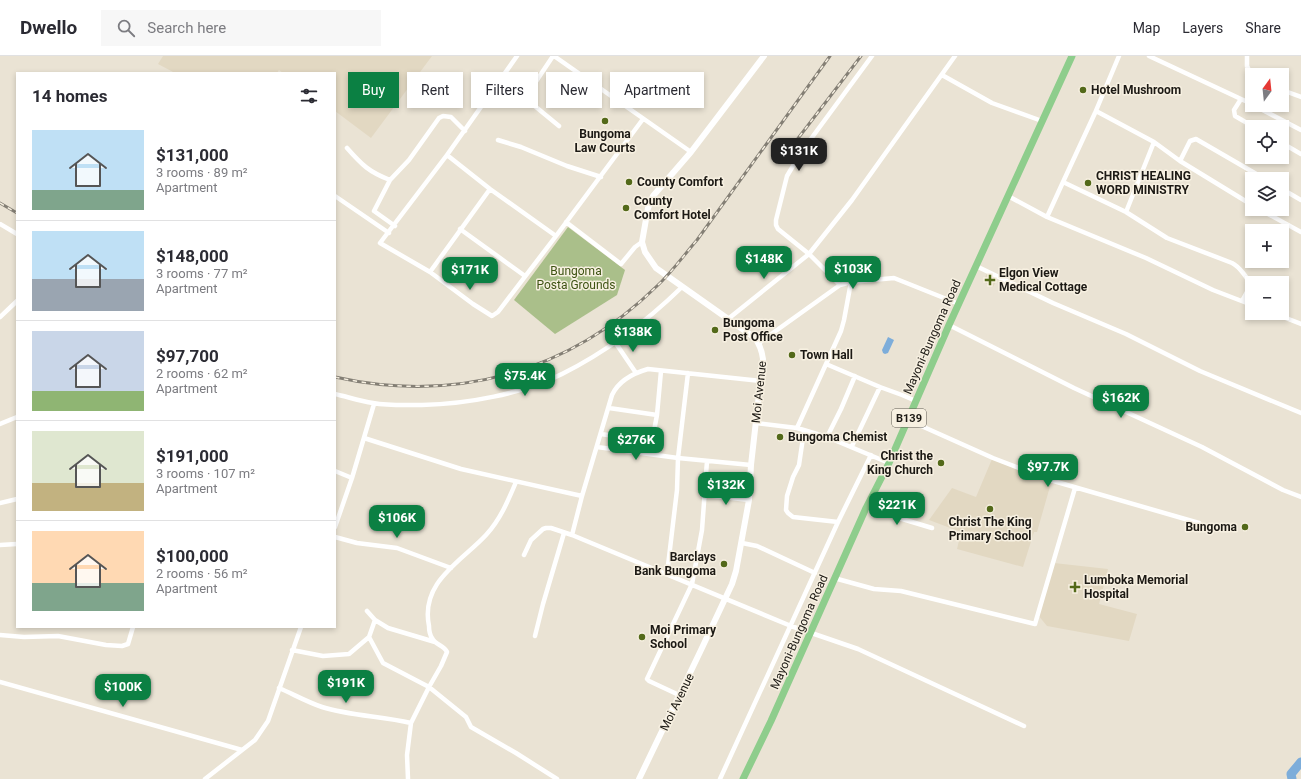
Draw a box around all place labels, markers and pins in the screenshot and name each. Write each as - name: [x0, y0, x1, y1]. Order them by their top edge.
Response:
- place label: Hotel Mushroom: [1091, 83, 1181, 97]
- marker: Hotel Mushroom: [1078, 85, 1088, 95]
- marker: Bungoma Law Courts: [600, 116, 610, 126]
- place label: Bungoma Law Courts: [575, 127, 635, 155]
- pin: $131K: [771, 138, 827, 172]
- place label: CHRIST HEALING WORD MINISTRY: [1096, 169, 1191, 197]
- place label: County Comfort: [637, 175, 723, 189]
- marker: County Comfort: [624, 177, 634, 187]
- marker: CHRIST HEALING WORD MINISTRY: [1083, 178, 1093, 188]
- place label: County Comfort Hotel: [634, 194, 711, 222]
- marker: County Comfort Hotel: [621, 203, 631, 213]
- pin: $148K: [736, 246, 792, 280]
- pin: $103K: [825, 256, 881, 290]
- pin: $171K: [442, 257, 498, 291]
- place label: Elgon View Medical Cottage: [999, 266, 1088, 294]
- marker: Elgon View Medical Cottage: [984, 274, 996, 286]
- place label: Bungoma Post Office: [723, 316, 783, 344]
- pin: $138K: [605, 319, 661, 353]
- marker: Bungoma Post Office: [710, 325, 720, 335]
- place label: Town Hall: [800, 348, 853, 362]
- marker: Town Hall: [787, 350, 797, 360]
- pin: $75.4K: [492, 363, 558, 397]
- pin: $162K: [1093, 385, 1149, 419]
- pin: $276K: [608, 427, 664, 461]
- place label: Bungoma Chemist: [788, 430, 887, 444]
- marker: Bungoma Chemist: [775, 432, 785, 442]
- place label: Christ the King Church: [867, 449, 934, 477]
- pin: $97.7K: [1015, 454, 1081, 488]
- marker: Christ the King Church: [936, 458, 946, 468]
- pin: $132K: [698, 472, 754, 506]
- pin: $221K: [869, 492, 925, 526]
- marker: Christ The King Primary School: [985, 504, 995, 514]
- pin: $106K: [369, 505, 425, 539]
- place label: Christ The King Primary School: [948, 515, 1032, 543]
- place label: Bungoma: [1185, 520, 1238, 534]
- marker: Bungoma: [1240, 522, 1250, 532]
- place label: Barclays Bank Bungoma: [634, 550, 717, 578]
- marker: Barclays Bank Bungoma: [719, 559, 729, 569]
- place label: Lumboka Memorial Hospital: [1084, 573, 1188, 601]
- marker: Lumboka Memorial Hospital: [1069, 581, 1081, 593]
- place label: Moi Primary School: [650, 623, 717, 651]
- marker: Moi Primary School: [637, 632, 647, 642]
- pin: $191K: [318, 670, 374, 704]
- pin: $100K: [95, 674, 151, 708]

